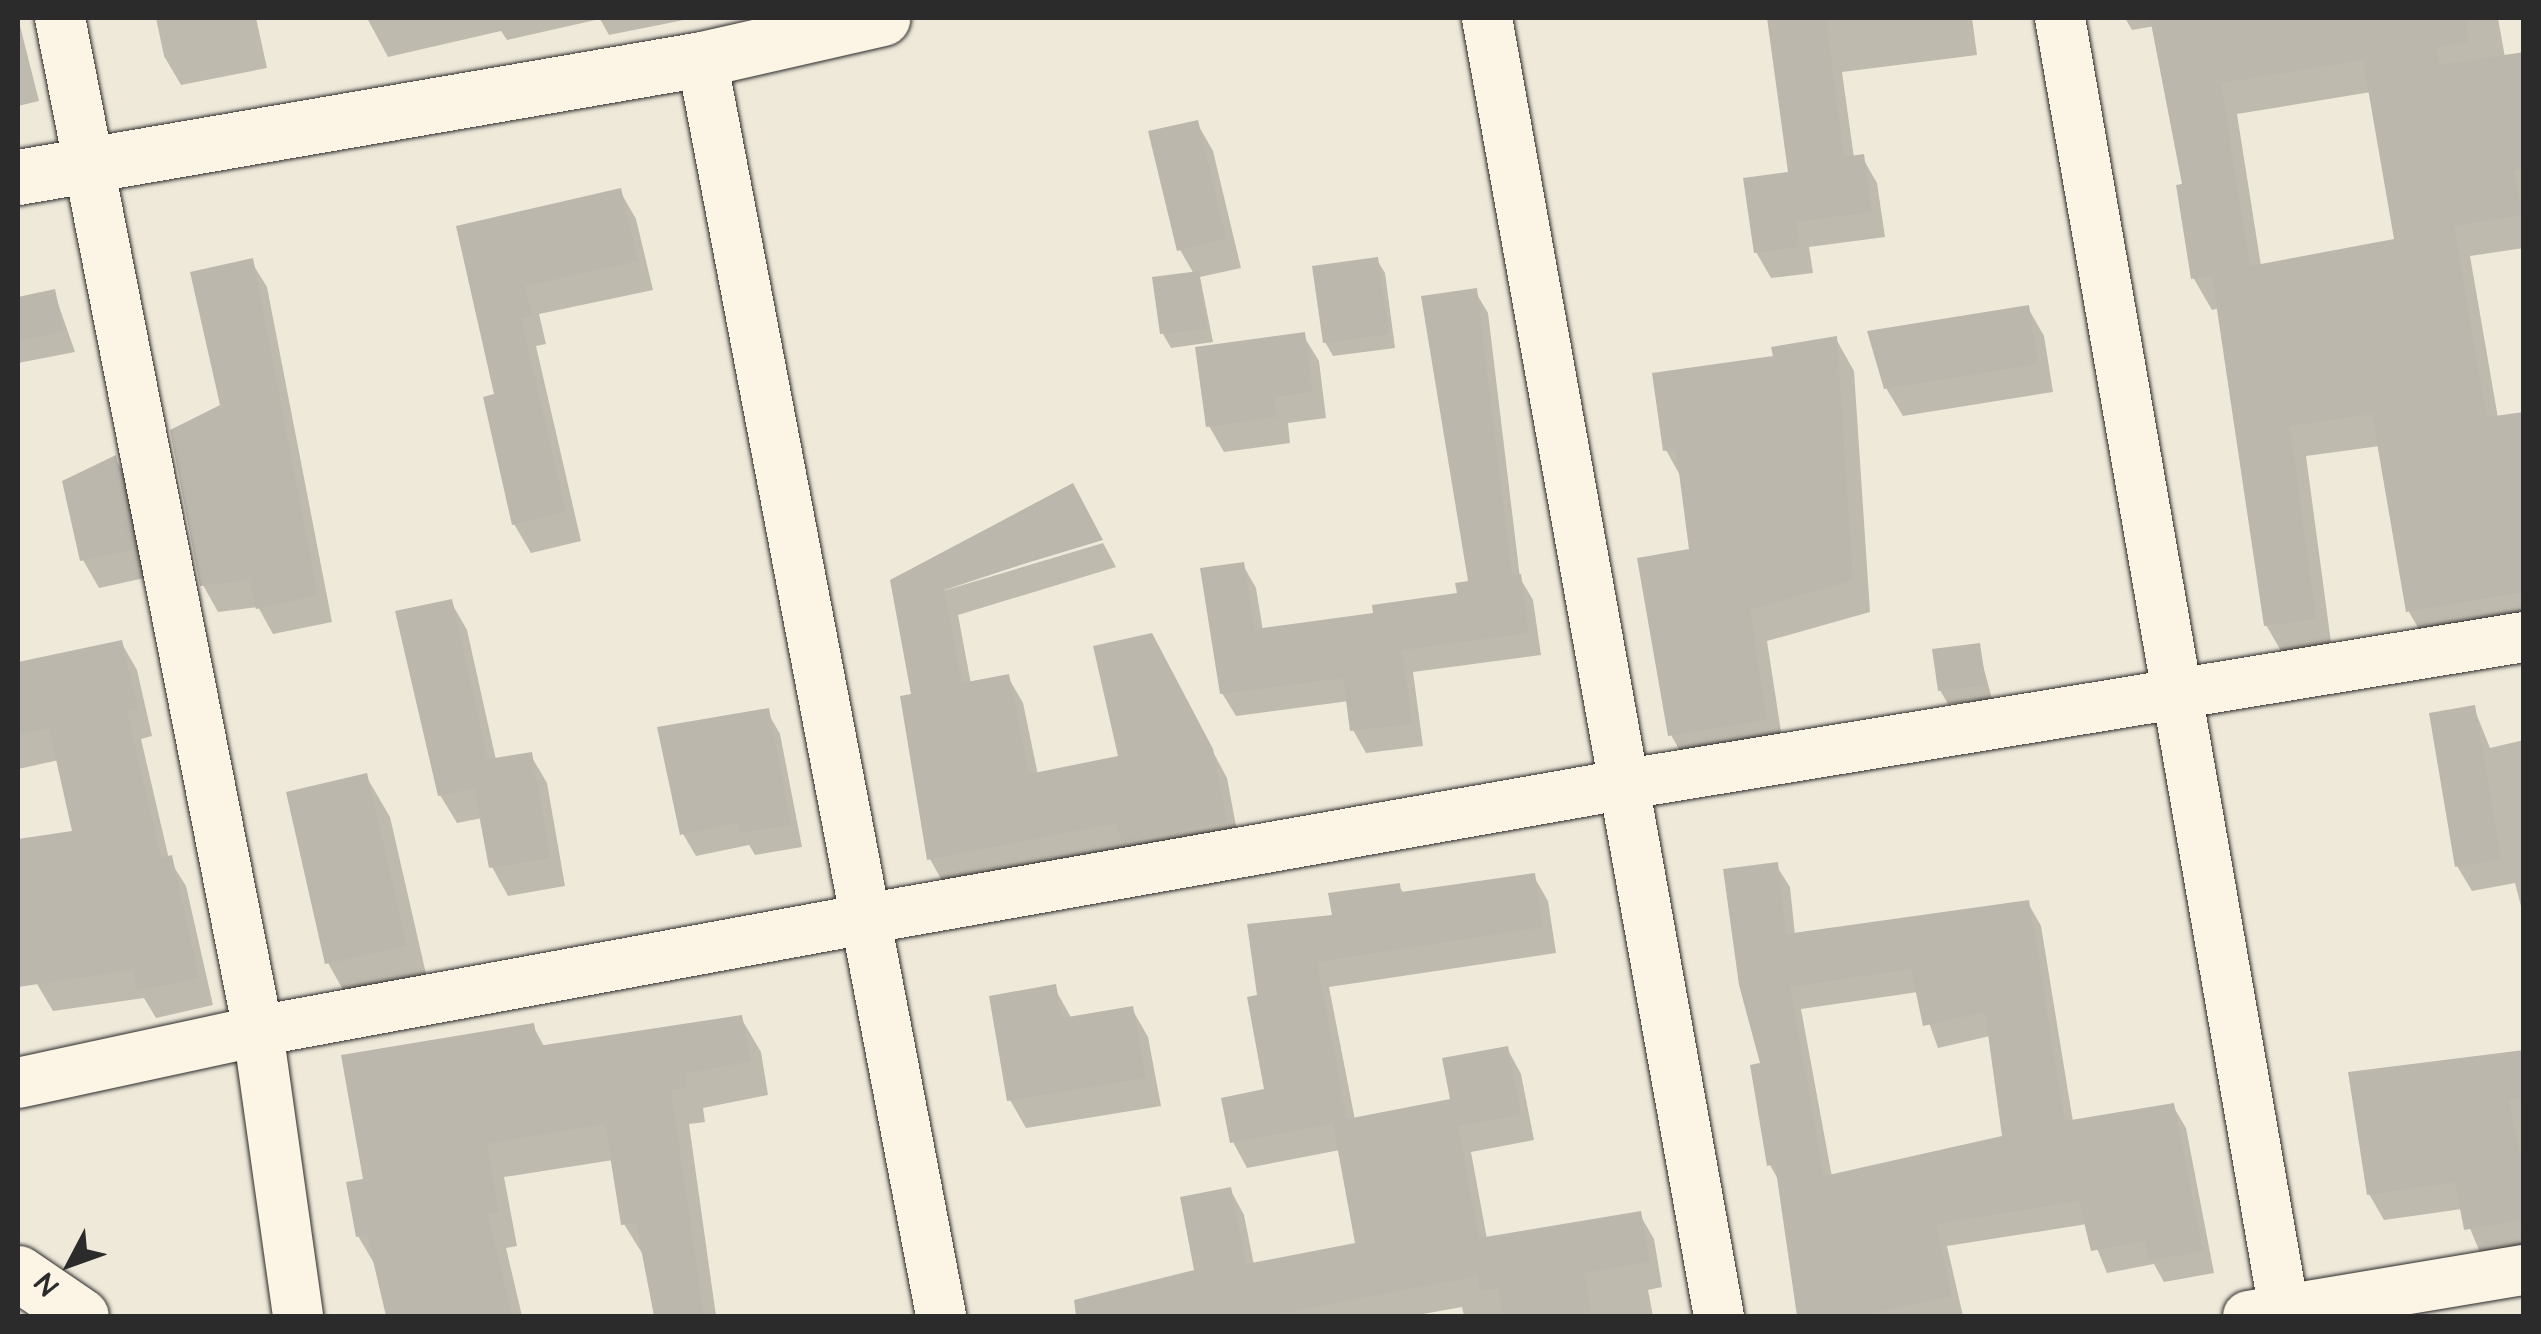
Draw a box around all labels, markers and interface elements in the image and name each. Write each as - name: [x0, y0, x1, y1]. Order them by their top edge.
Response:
- north arrow: [20, 1214, 120, 1314]
- text: N: [27, 1265, 67, 1303]

